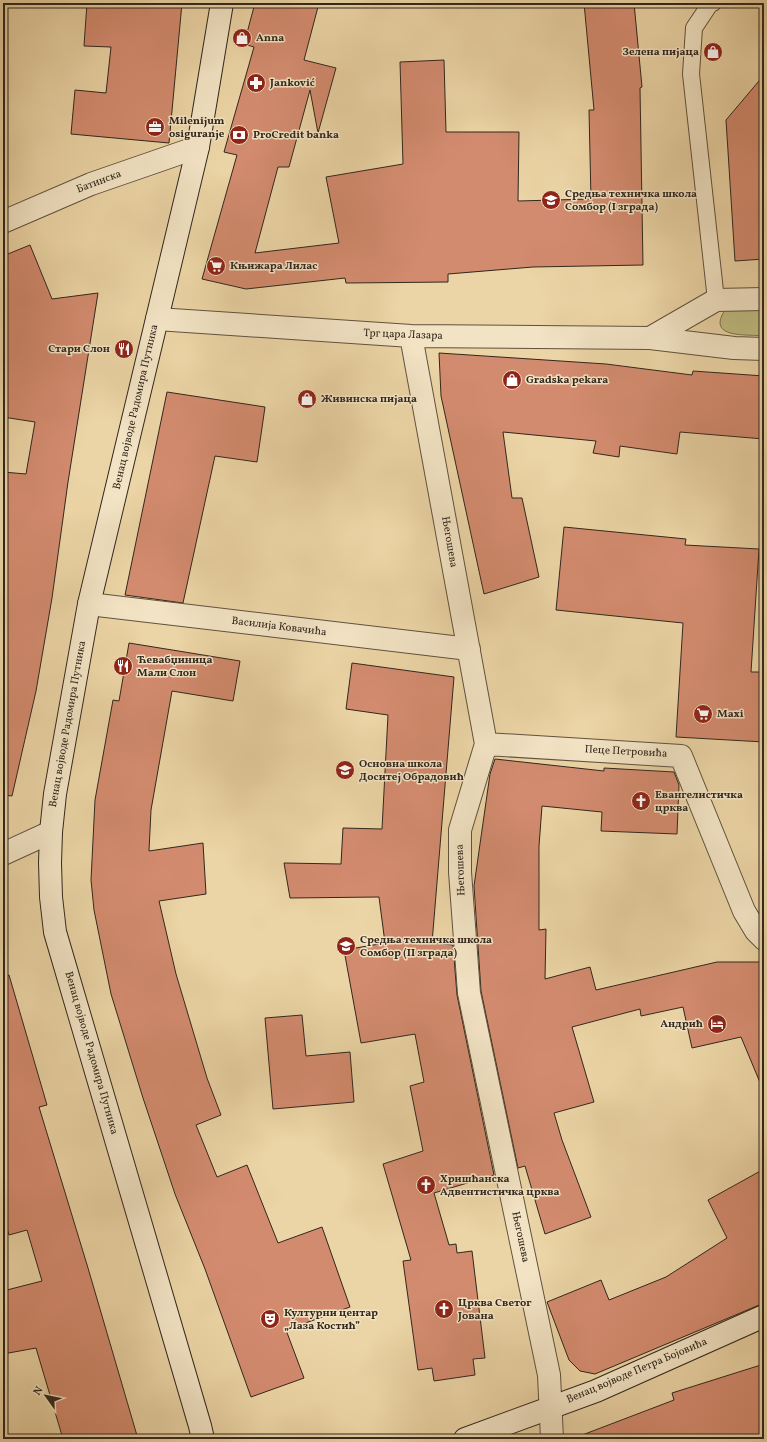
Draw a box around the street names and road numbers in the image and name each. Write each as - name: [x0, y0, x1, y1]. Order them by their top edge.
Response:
- street label: Батинска: [74, 166, 124, 197]
- street label: Венац војводе Радомира Путника: [110, 322, 162, 491]
- street label: Трг цара Лазара: [363, 326, 444, 344]
- street label: Његошева: [437, 515, 461, 569]
- street label: Василија Ковачића: [231, 614, 328, 640]
- street label: Венац војводе Радомира Путника: [46, 639, 90, 809]
- street label: Пеце Петровића: [584, 742, 668, 762]
- street label: Његошева: [453, 843, 469, 896]
- street label: Венац војводе Радомира Путника: [61, 970, 122, 1137]
- street label: Његошева: [507, 1210, 533, 1264]
- street label: Венац војводе Петра Бојовића: [564, 1334, 710, 1408]

